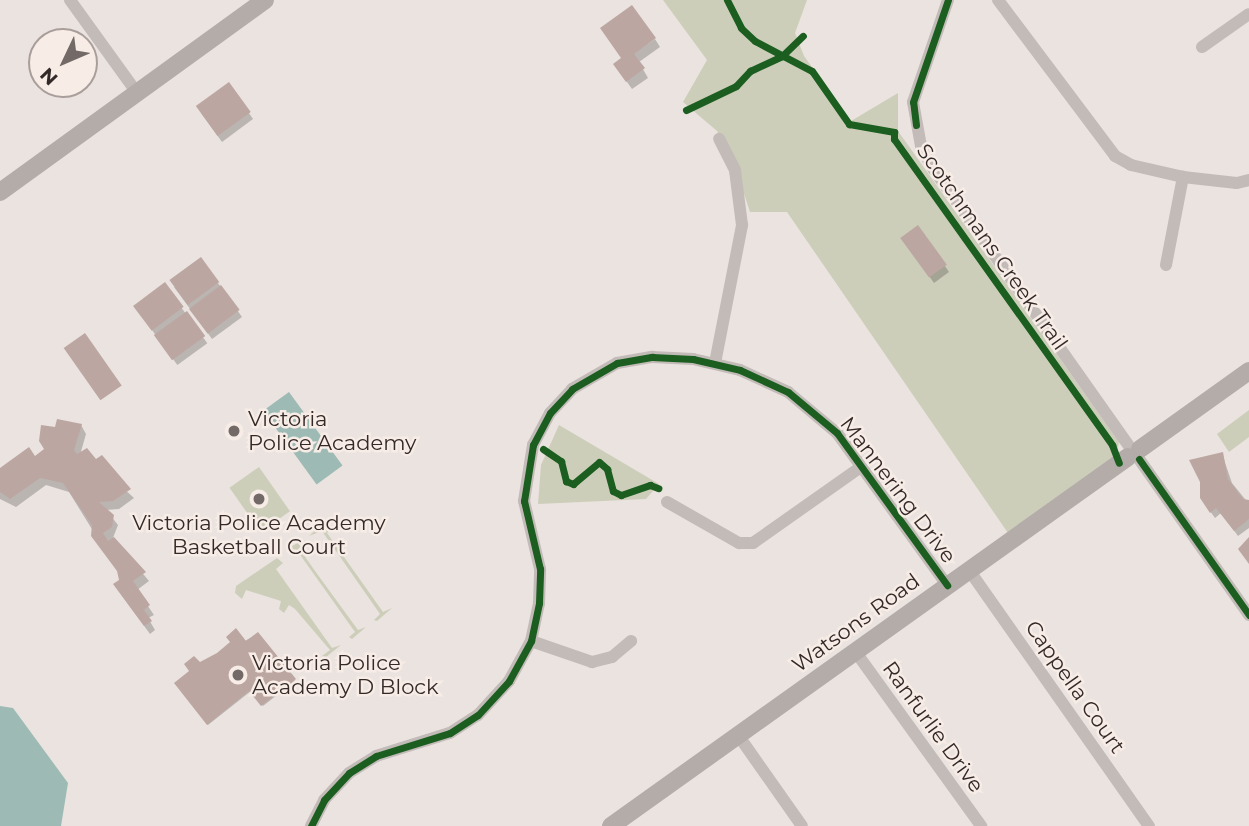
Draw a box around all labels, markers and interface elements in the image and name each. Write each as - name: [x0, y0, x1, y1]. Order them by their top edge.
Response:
- north arrow: [28, 28, 98, 98]
- text: N: [35, 63, 63, 90]
- street label: Scotchmans Creek Trail: [911, 139, 1073, 355]
- place label: Victoria Police Academy: [248, 406, 416, 456]
- street label: Mannering Drive: [835, 412, 961, 568]
- marker: Victoria Police Academy: [226, 423, 242, 439]
- marker: Victoria Police Academy Basketball Court: [251, 491, 267, 507]
- place label: Victoria Police Academy Basketball Court: [132, 510, 386, 560]
- street label: Watsons Road: [787, 568, 925, 678]
- street label: Cappella Court: [1020, 616, 1130, 758]
- place label: Victoria Police Academy D Block: [252, 650, 439, 700]
- street label: Ranfurlie Drive: [877, 657, 989, 797]
- marker: Victoria Police Academy D Block: [230, 667, 246, 683]

